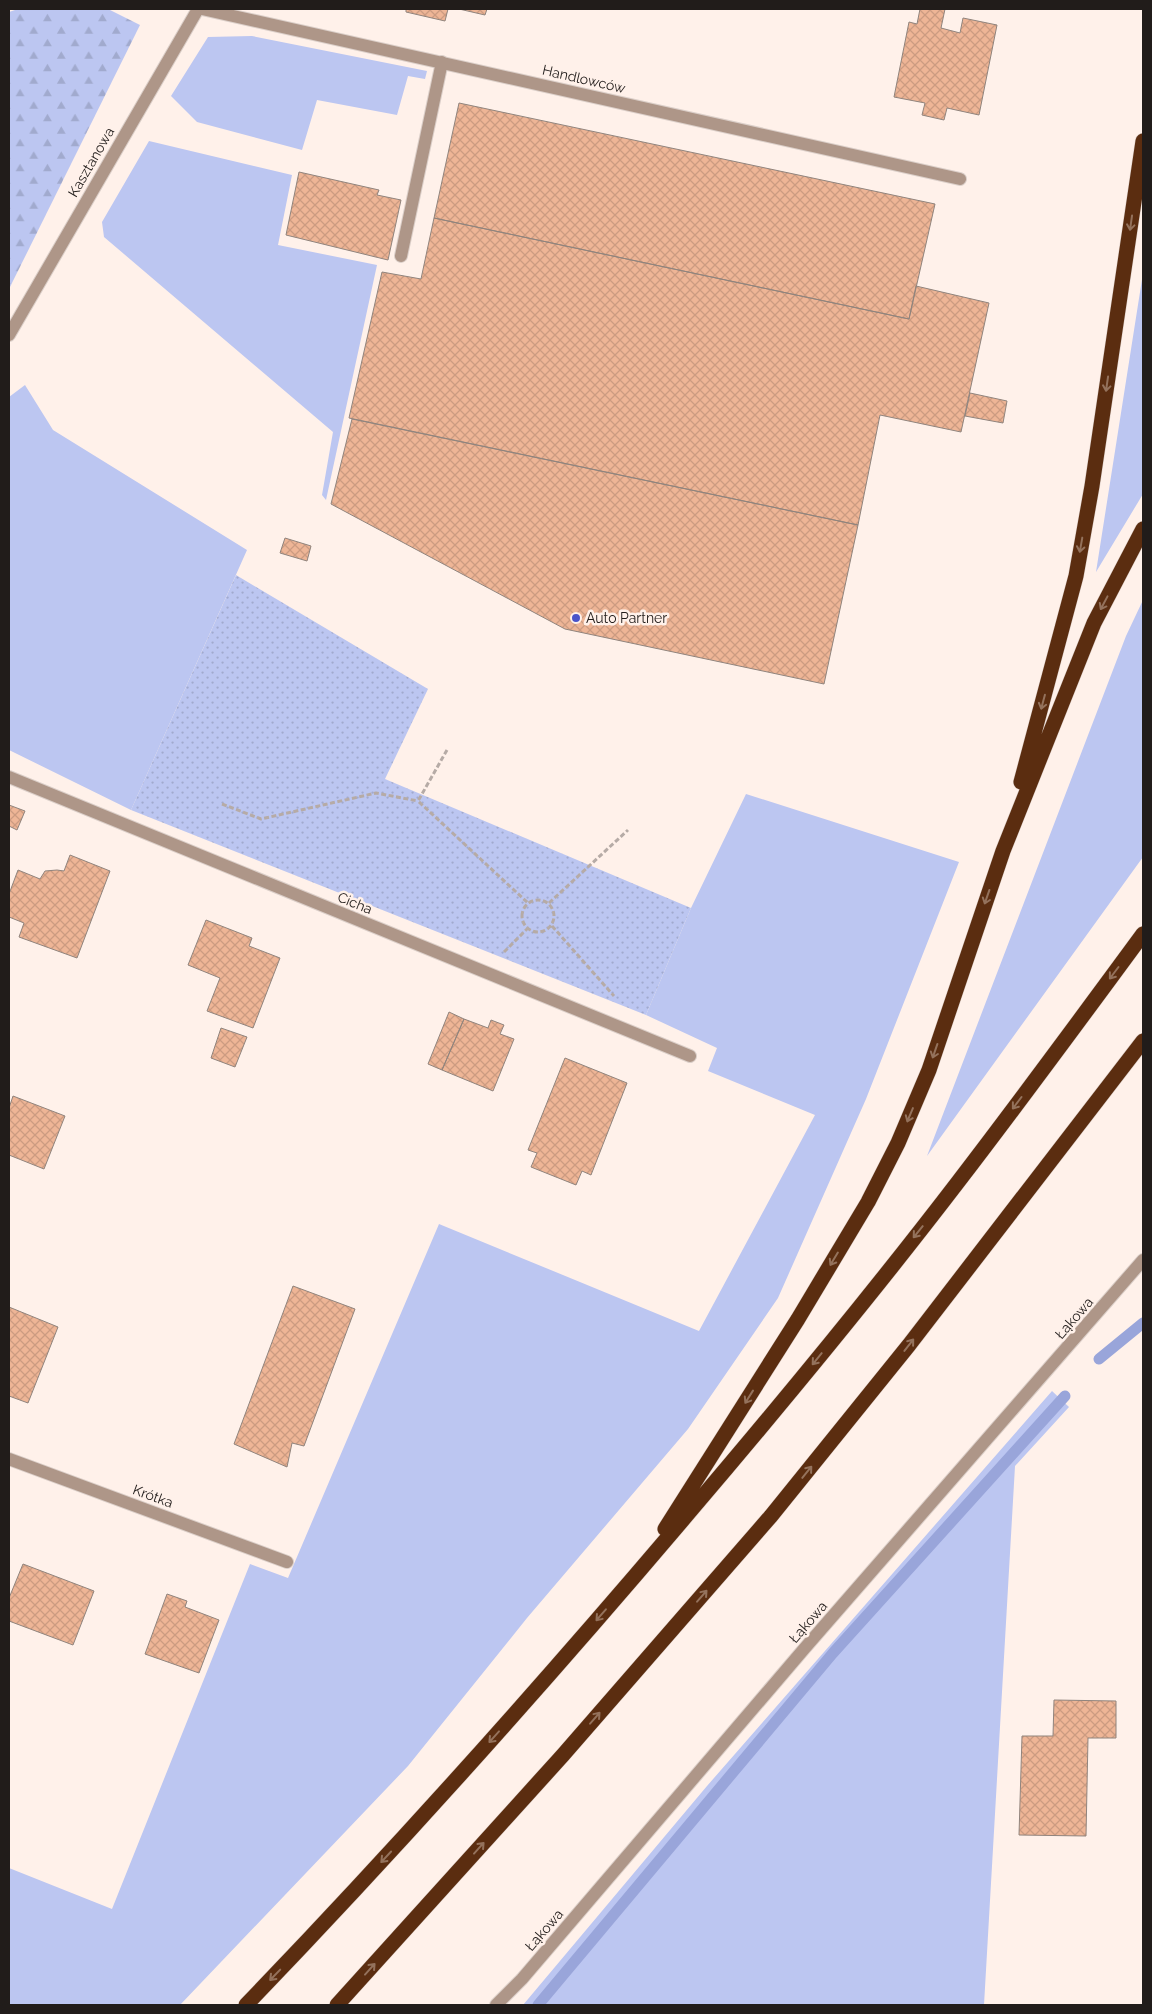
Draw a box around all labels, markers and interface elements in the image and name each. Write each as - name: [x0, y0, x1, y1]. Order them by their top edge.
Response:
- street label: Handlowców: [541, 62, 628, 96]
- street label: Kasztanowa: [65, 124, 117, 200]
- one-way arrow: [1126, 215, 1136, 231]
- one-way arrow: [1102, 376, 1112, 392]
- one-way arrow: [1076, 536, 1086, 552]
- one-way arrow: [1099, 595, 1108, 610]
- place label: Auto Partner: [586, 610, 667, 626]
- marker: Auto Partner: [570, 612, 582, 624]
- one-way arrow: [1038, 694, 1047, 710]
- one-way arrow: [982, 888, 991, 904]
- street label: Cicha: [335, 889, 375, 917]
- one-way arrow: [1109, 966, 1119, 980]
- one-way arrow: [930, 1042, 940, 1058]
- one-way arrow: [1012, 1096, 1022, 1110]
- one-way arrow: [905, 1107, 914, 1122]
- one-way arrow: [913, 1225, 924, 1238]
- one-way arrow: [829, 1251, 839, 1265]
- street label: Łąkowa: [1052, 1294, 1096, 1342]
- one-way arrow: [903, 1339, 914, 1352]
- one-way arrow: [811, 1353, 822, 1366]
- one-way arrow: [743, 1389, 753, 1403]
- one-way arrow: [801, 1466, 812, 1479]
- street label: Krótka: [131, 1481, 175, 1511]
- one-way arrow: [696, 1589, 708, 1602]
- street label: Łąkowa: [786, 1598, 830, 1646]
- one-way arrow: [596, 1608, 607, 1621]
- one-way arrow: [589, 1712, 601, 1725]
- one-way arrow: [488, 1730, 500, 1743]
- one-way arrow: [473, 1842, 485, 1855]
- one-way arrow: [381, 1850, 392, 1863]
- street label: Łąkowa: [522, 1906, 566, 1954]
- one-way arrow: [365, 1963, 376, 1976]
- one-way arrow: [269, 1969, 281, 1981]

